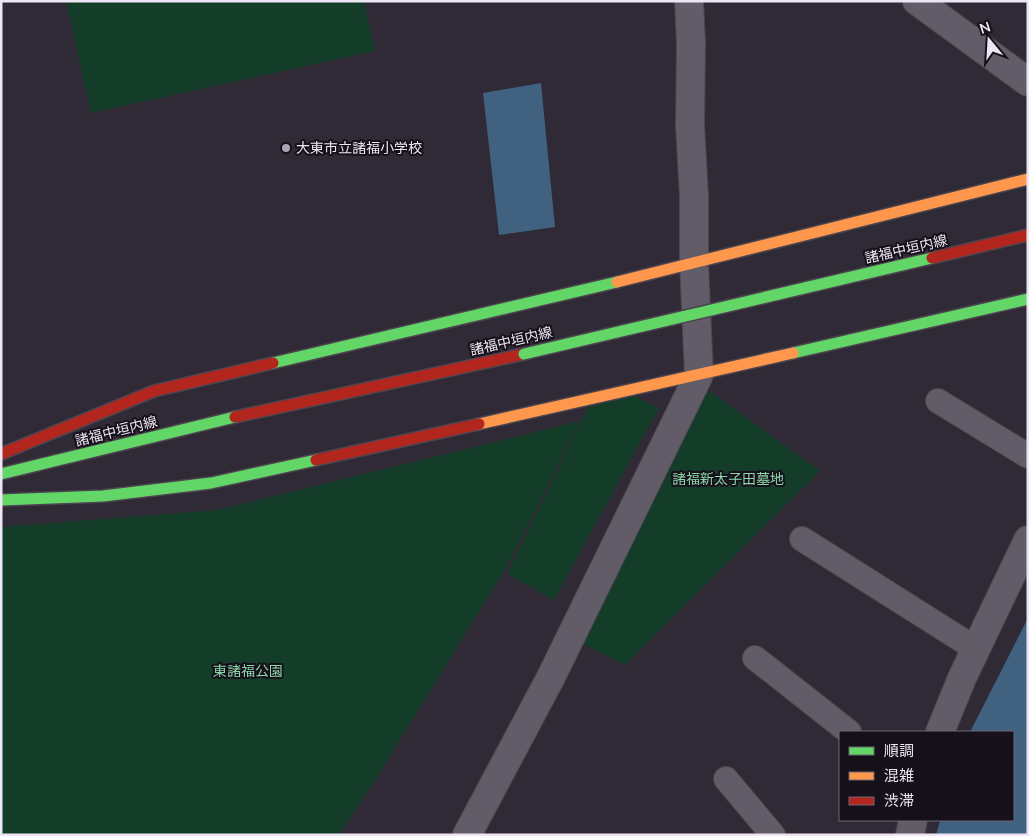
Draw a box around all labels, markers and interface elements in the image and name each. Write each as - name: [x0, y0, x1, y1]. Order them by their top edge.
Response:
- north arrow: [964, 15, 1014, 65]
- text: N: [977, 17, 993, 38]
- place label: 大東市立諸福小学校: [296, 139, 422, 157]
- marker: 大東市立諸福小学校: [280, 142, 292, 154]
- street label: 諸福中垣内線: [863, 231, 949, 267]
- street label: 諸福中垣内線: [468, 323, 554, 359]
- street label: 諸福中垣内線: [73, 412, 159, 450]
- park label: 諸福新太子田墓地: [672, 470, 784, 488]
- park label: 東諸福公園: [213, 662, 283, 680]
- legend: [839, 731, 1014, 821]
- text: 順調: [884, 741, 914, 760]
- text: 混雑: [884, 766, 914, 785]
- text: 渋滞: [884, 791, 914, 810]

